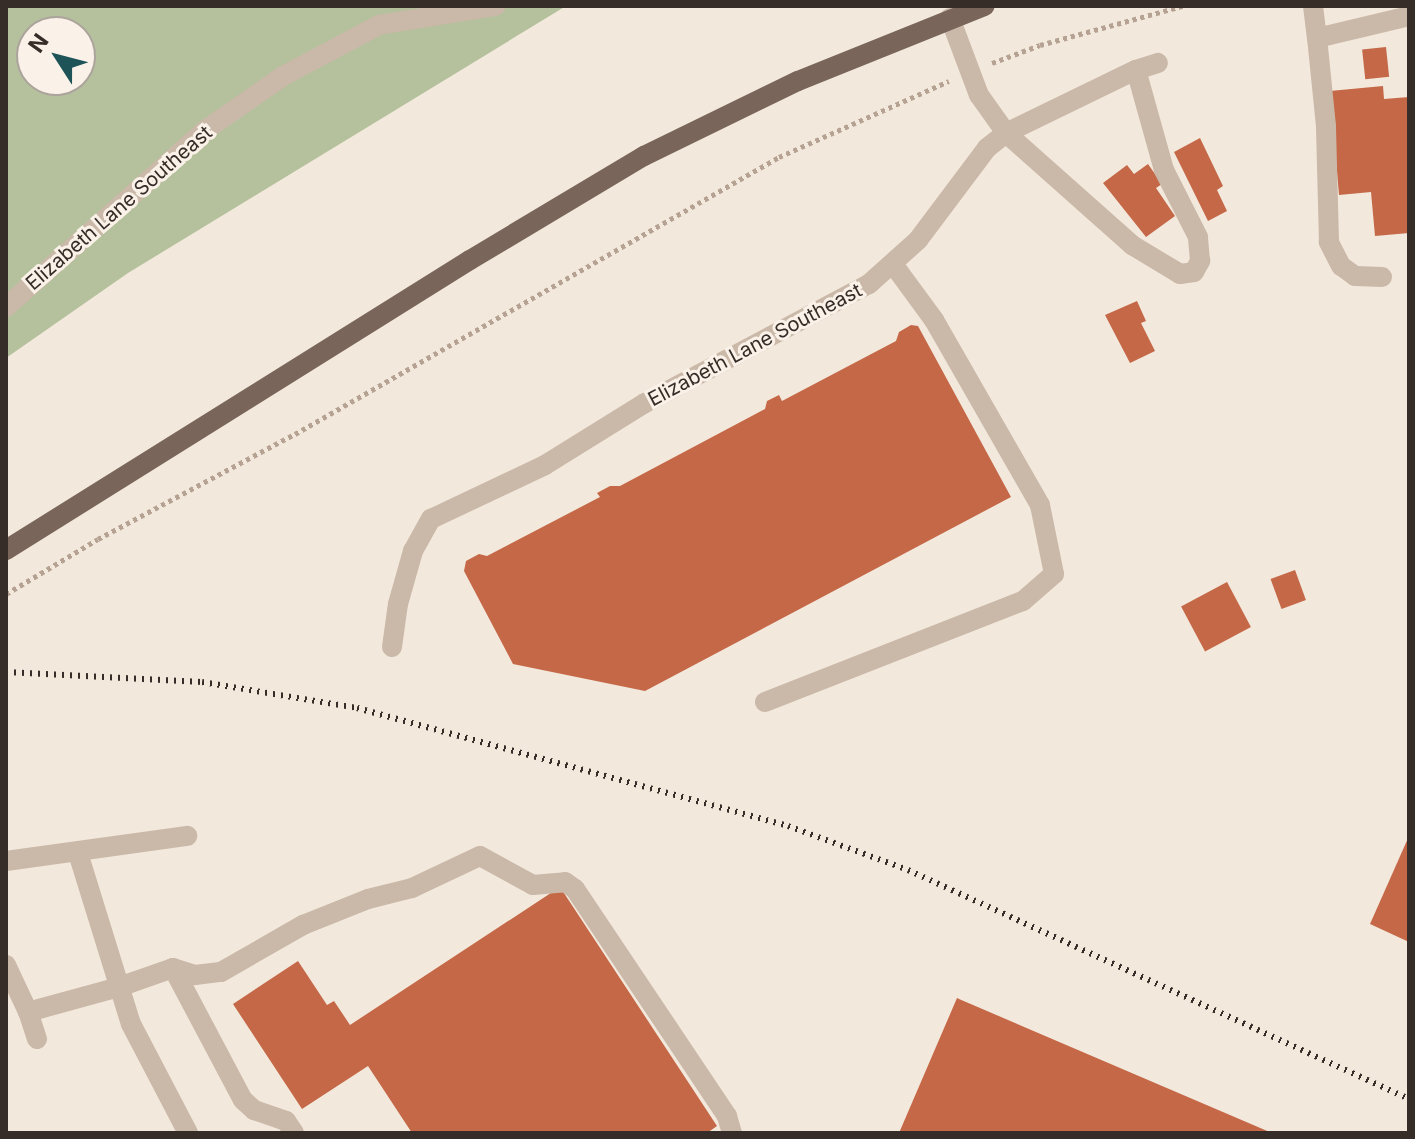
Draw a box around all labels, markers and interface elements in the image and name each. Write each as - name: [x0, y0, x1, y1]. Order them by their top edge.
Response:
- north arrow: [16, 16, 96, 96]
- text: N: [23, 29, 54, 57]
- street label: Elizabeth Lane Southeast: [21, 121, 217, 295]
- street label: Elizabeth Lane Southeast: [644, 278, 866, 412]

